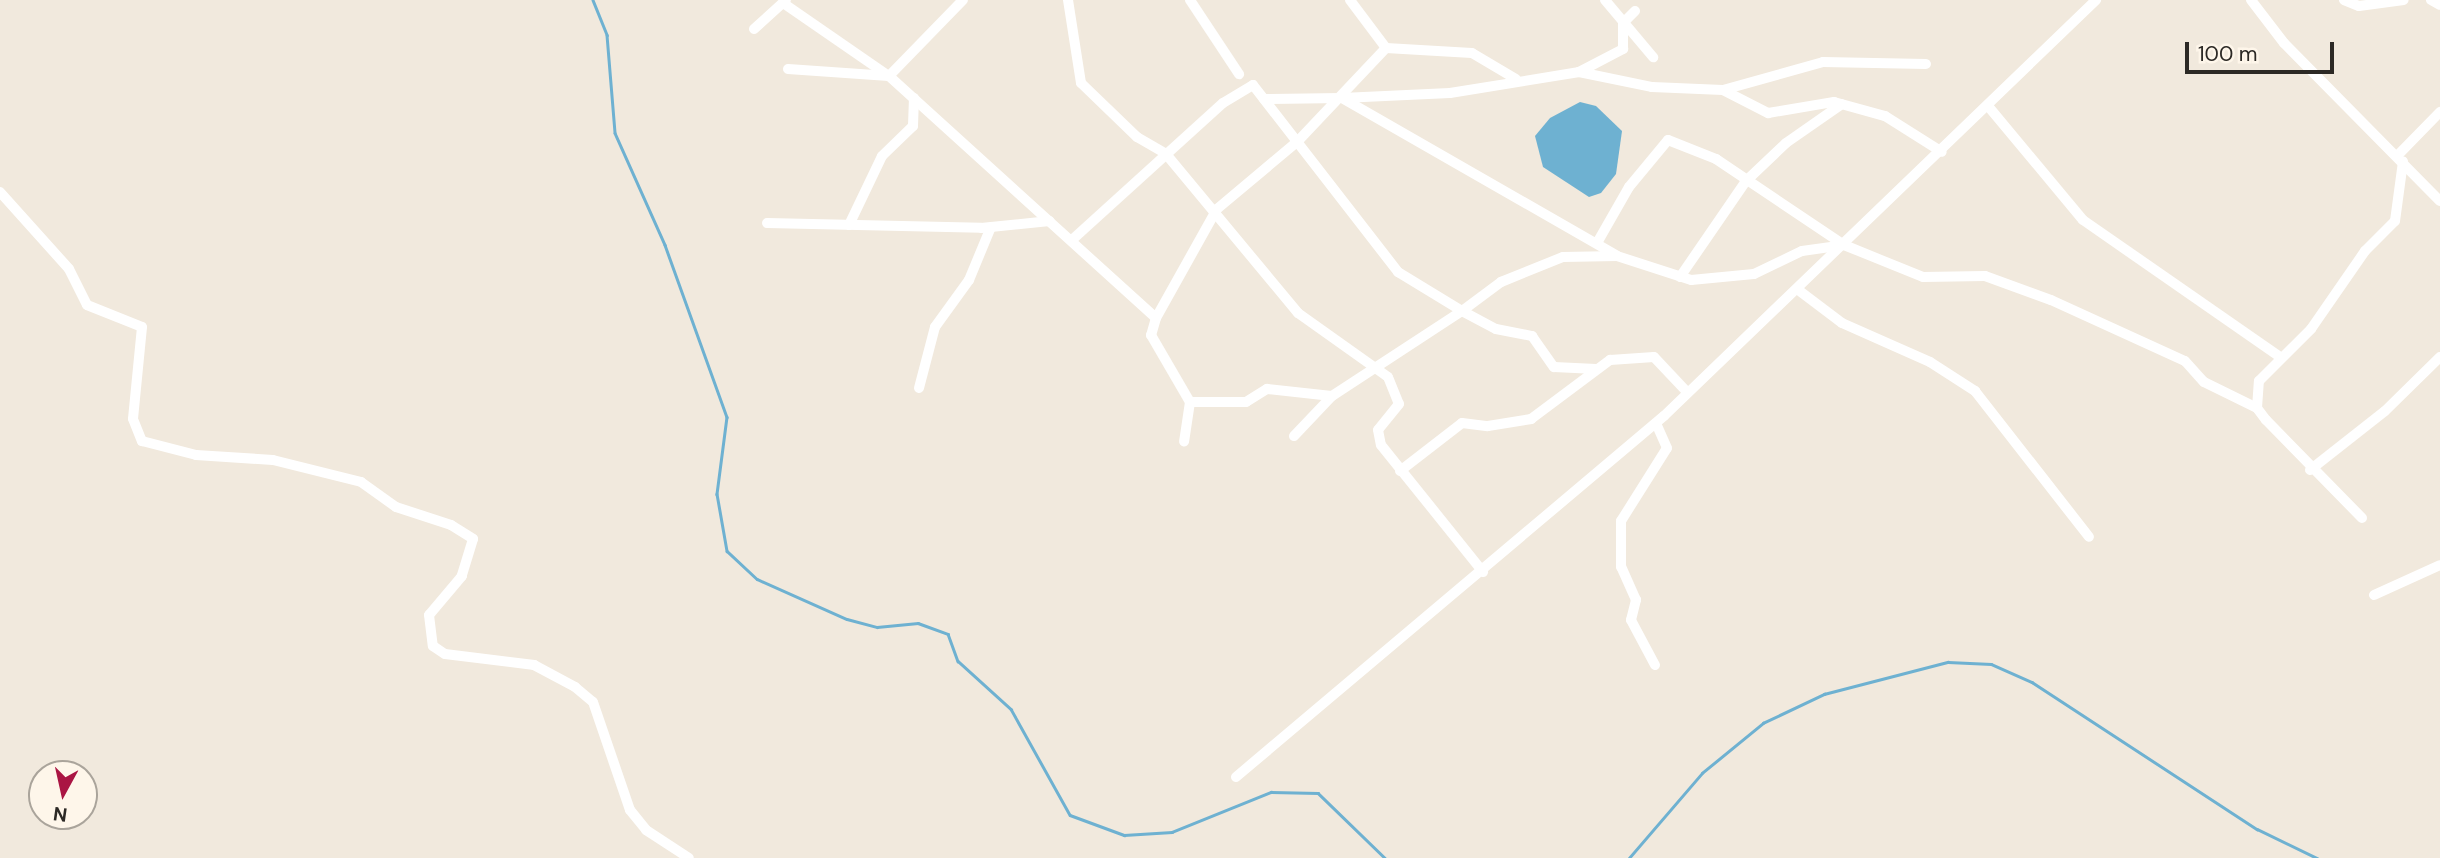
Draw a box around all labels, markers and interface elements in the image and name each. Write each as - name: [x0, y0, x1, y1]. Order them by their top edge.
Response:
- scale bar: [2188, 28, 2337, 72]
- text: 100 m: [2198, 40, 2258, 68]
- north arrow: [28, 760, 98, 830]
- text: N: [52, 801, 69, 828]

